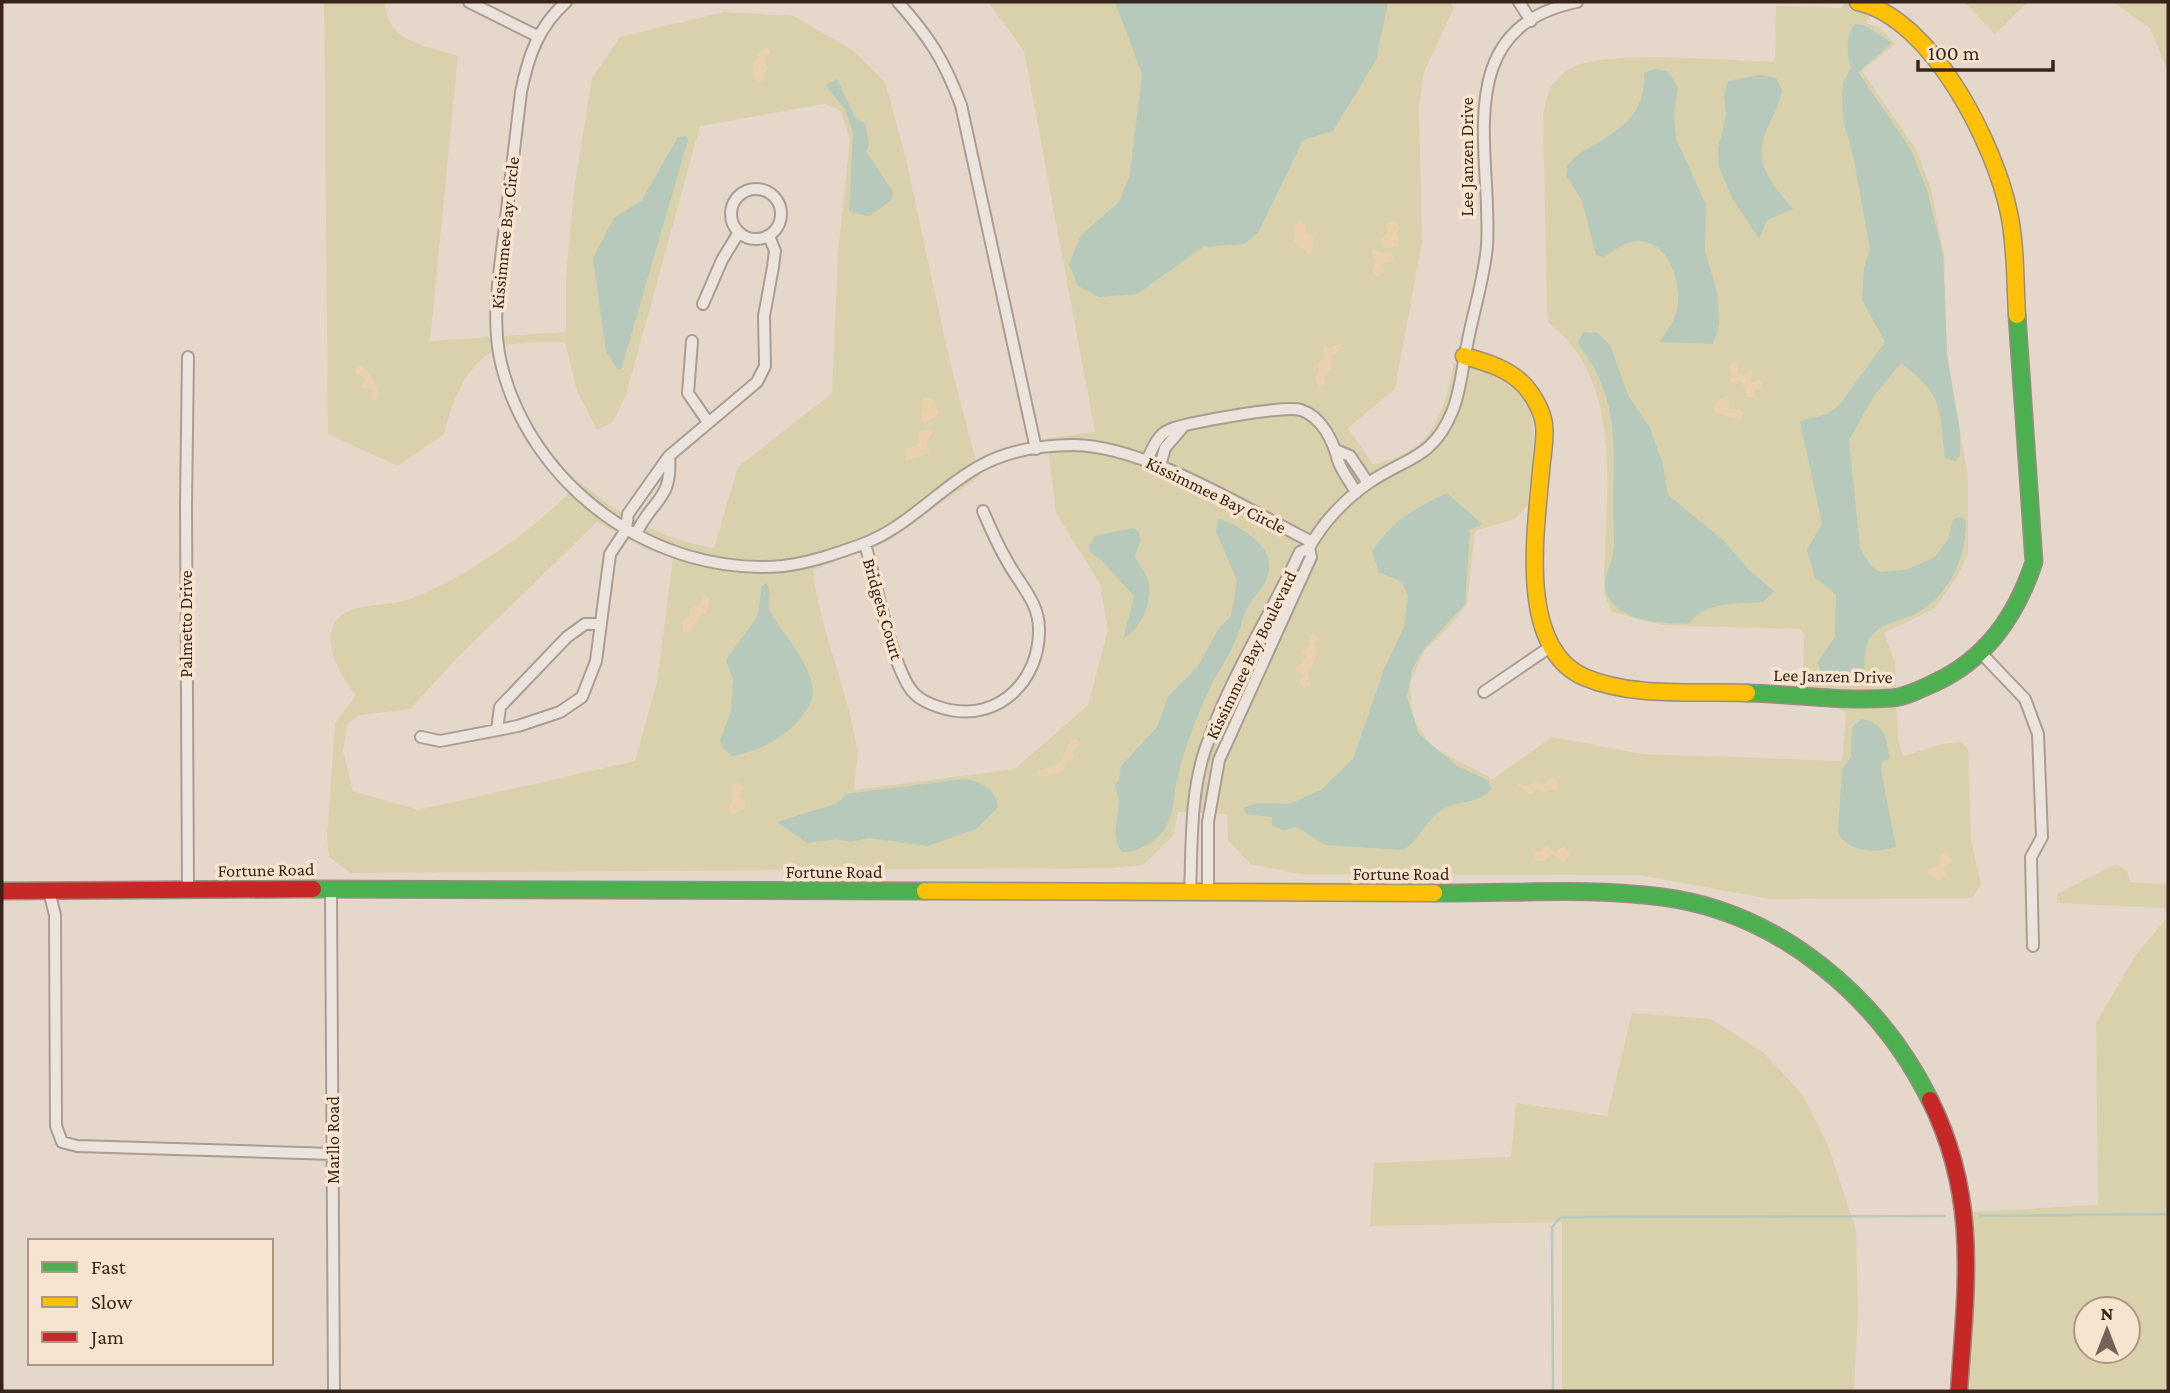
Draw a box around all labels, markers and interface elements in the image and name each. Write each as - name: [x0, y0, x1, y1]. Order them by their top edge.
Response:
- scale bar: [1918, 28, 2053, 72]
- text: 100 m: [1928, 41, 1980, 65]
- street label: Lee Janzen Drive: [1457, 97, 1477, 217]
- street label: Kissimmee Bay Circle: [487, 156, 523, 310]
- street label: Kissimmee Bay Circle: [1143, 452, 1289, 538]
- street label: Bridgets Court: [859, 556, 907, 663]
- street label: Kissimmee Bay Boulevard: [1202, 567, 1301, 742]
- street label: Palmetto Drive: [176, 570, 196, 678]
- street label: Lee Janzen Drive: [1773, 665, 1893, 687]
- street label: Fortune Road: [217, 859, 315, 881]
- street label: Fortune Road: [786, 862, 883, 882]
- street label: Fortune Road: [1353, 864, 1450, 884]
- street label: Marllo Road: [323, 1096, 343, 1184]
- legend: [28, 1239, 273, 1365]
- text: Fast: [91, 1255, 127, 1279]
- text: Slow: [91, 1290, 133, 1314]
- north arrow: [2072, 1295, 2142, 1365]
- text: N: [2101, 1303, 2114, 1324]
- text: Jam: [89, 1325, 124, 1349]

